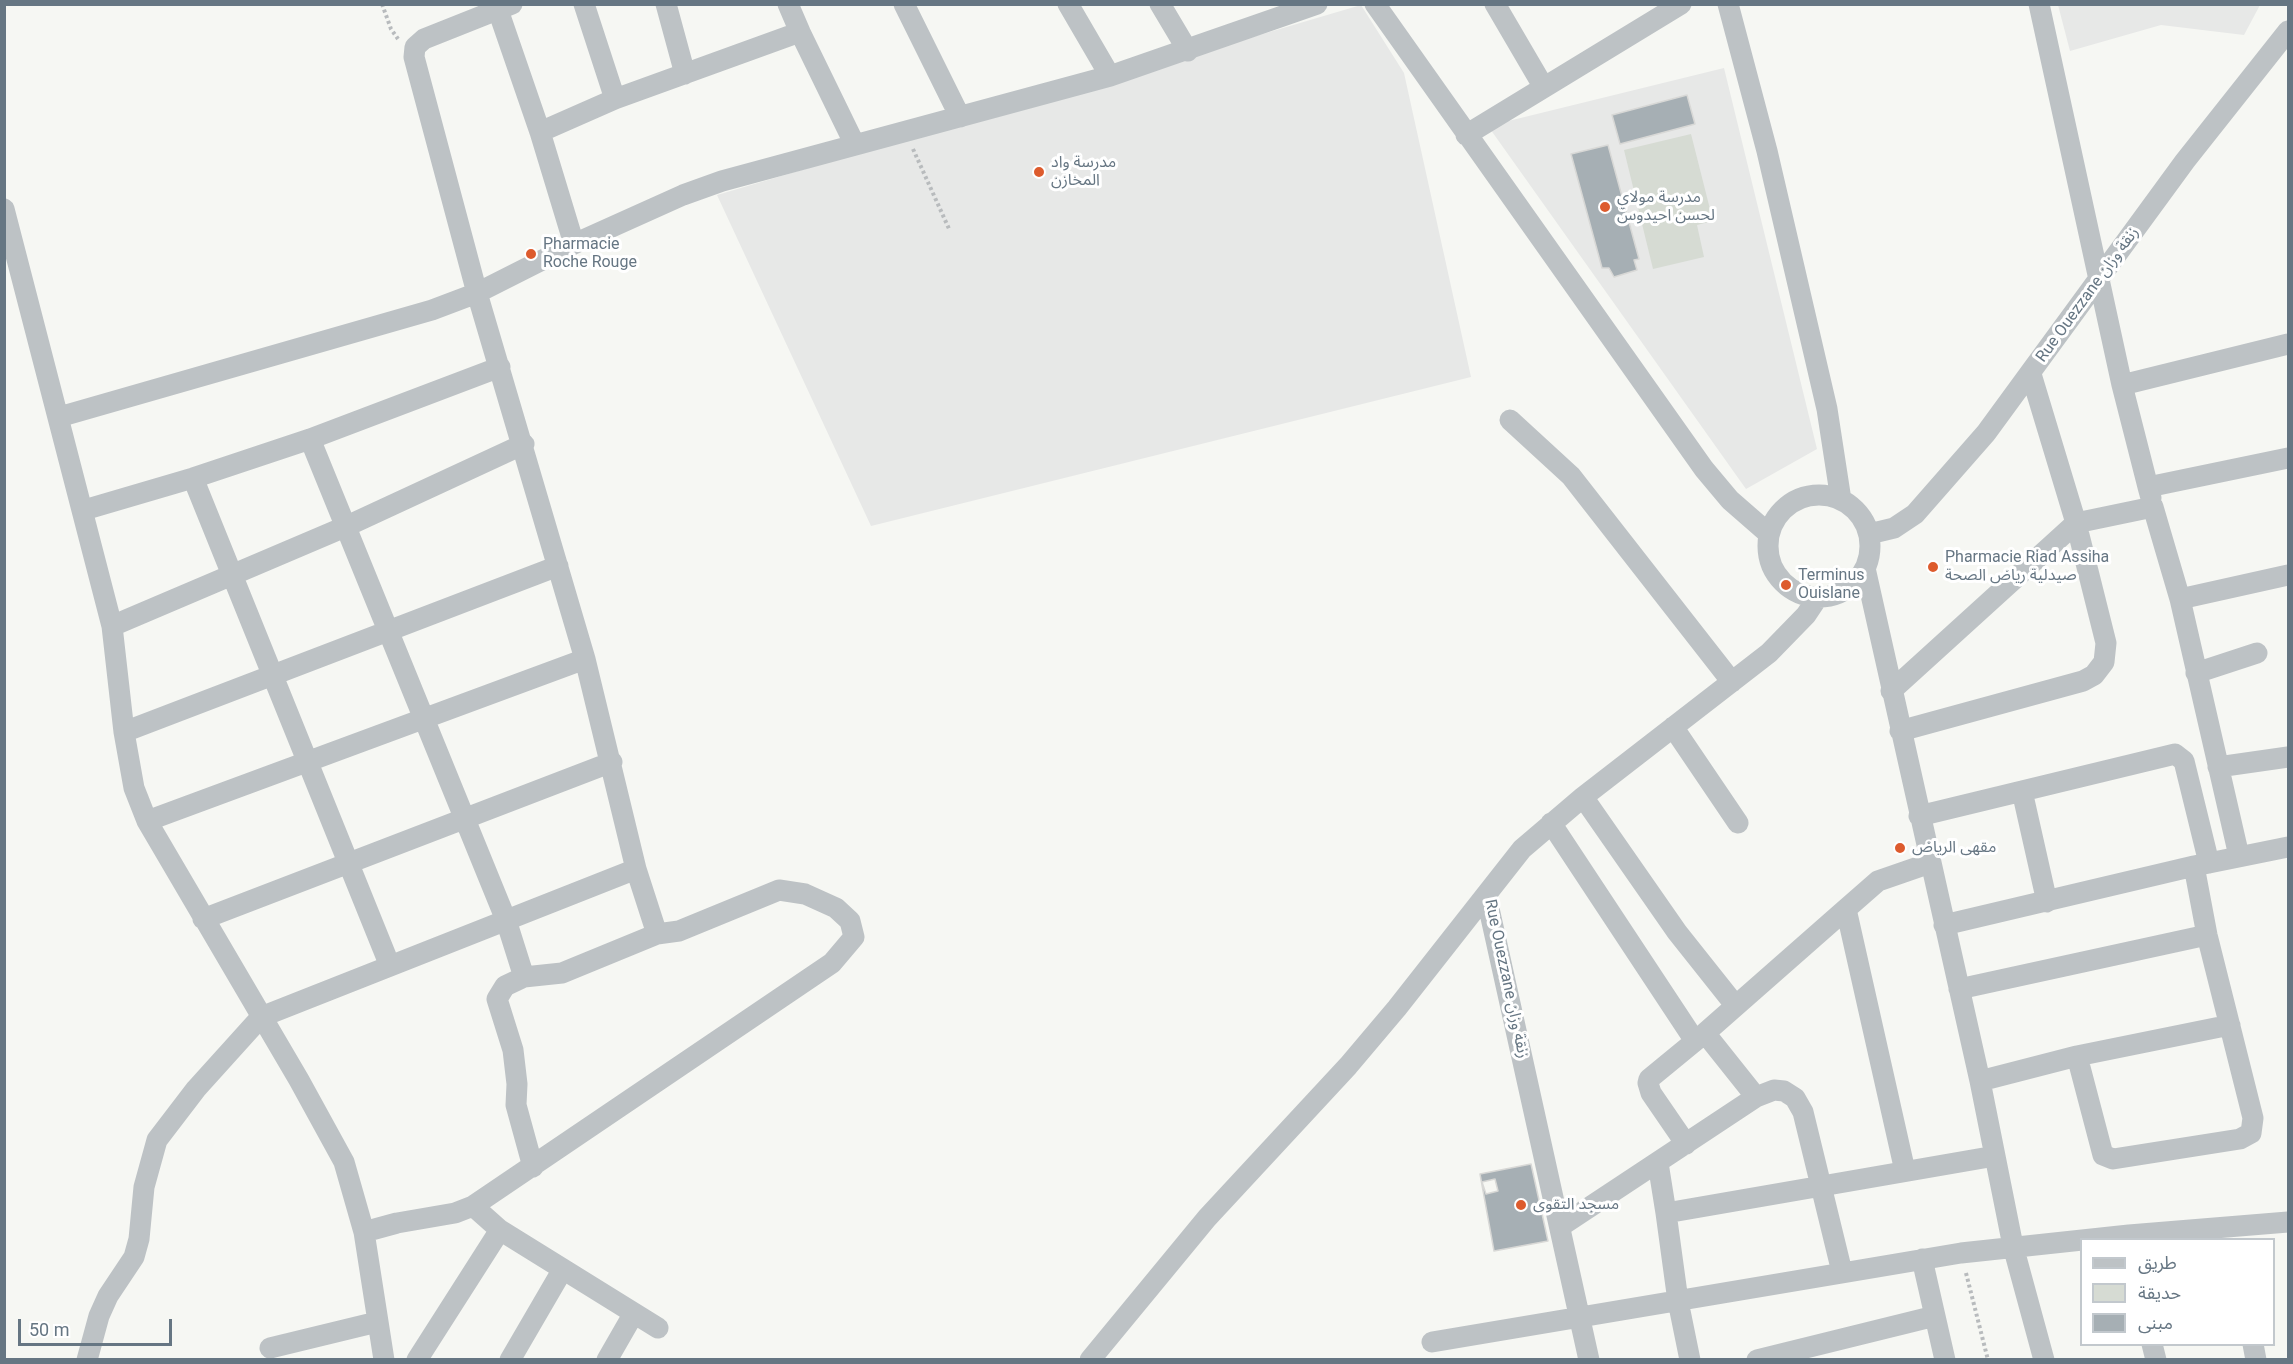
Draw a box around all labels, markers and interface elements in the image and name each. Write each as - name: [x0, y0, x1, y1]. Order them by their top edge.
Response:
- place label: مدرسة واد المخازن: [1051, 153, 1116, 191]
- marker: مدرسة واد المخازن: [1032, 165, 1046, 179]
- place label: مدرسة مولاي لحسن احيدوس: [1617, 188, 1715, 226]
- marker: مدرسة مولاي لحسن احيدوس: [1598, 200, 1612, 214]
- street label: Rue Ouezzane زنقة وزان: [2033, 224, 2143, 366]
- place label: Pharmacie Roche Rouge: [543, 235, 637, 273]
- marker: Pharmacie Roche Rouge: [524, 247, 538, 261]
- place label: Pharmacie Riad Assiha صيدلية رياض الصحة: [1945, 548, 2109, 586]
- marker: Pharmacie Riad Assiha صيدلية رياض الصحة: [1926, 560, 1940, 574]
- place label: Terminus Ouislane: [1798, 566, 1865, 604]
- marker: Terminus Ouislane: [1779, 578, 1793, 592]
- place label: مقهى الرياض: [1912, 838, 1996, 858]
- marker: مقهى الرياض: [1893, 841, 1907, 855]
- street label: Rue Ouezzane زنقة وزان: [1480, 898, 1532, 1060]
- place label: مسجد التقوى: [1533, 1195, 1619, 1215]
- marker: مسجد التقوى: [1514, 1198, 1528, 1212]
- legend: [2080, 1238, 2275, 1346]
- text: طريق: [2138, 1252, 2177, 1273]
- text: حديقة: [2138, 1282, 2181, 1303]
- scale bar: [21, 1307, 176, 1345]
- text: مبنى: [2138, 1312, 2173, 1333]
- text: 50 m: [29, 1319, 69, 1340]

